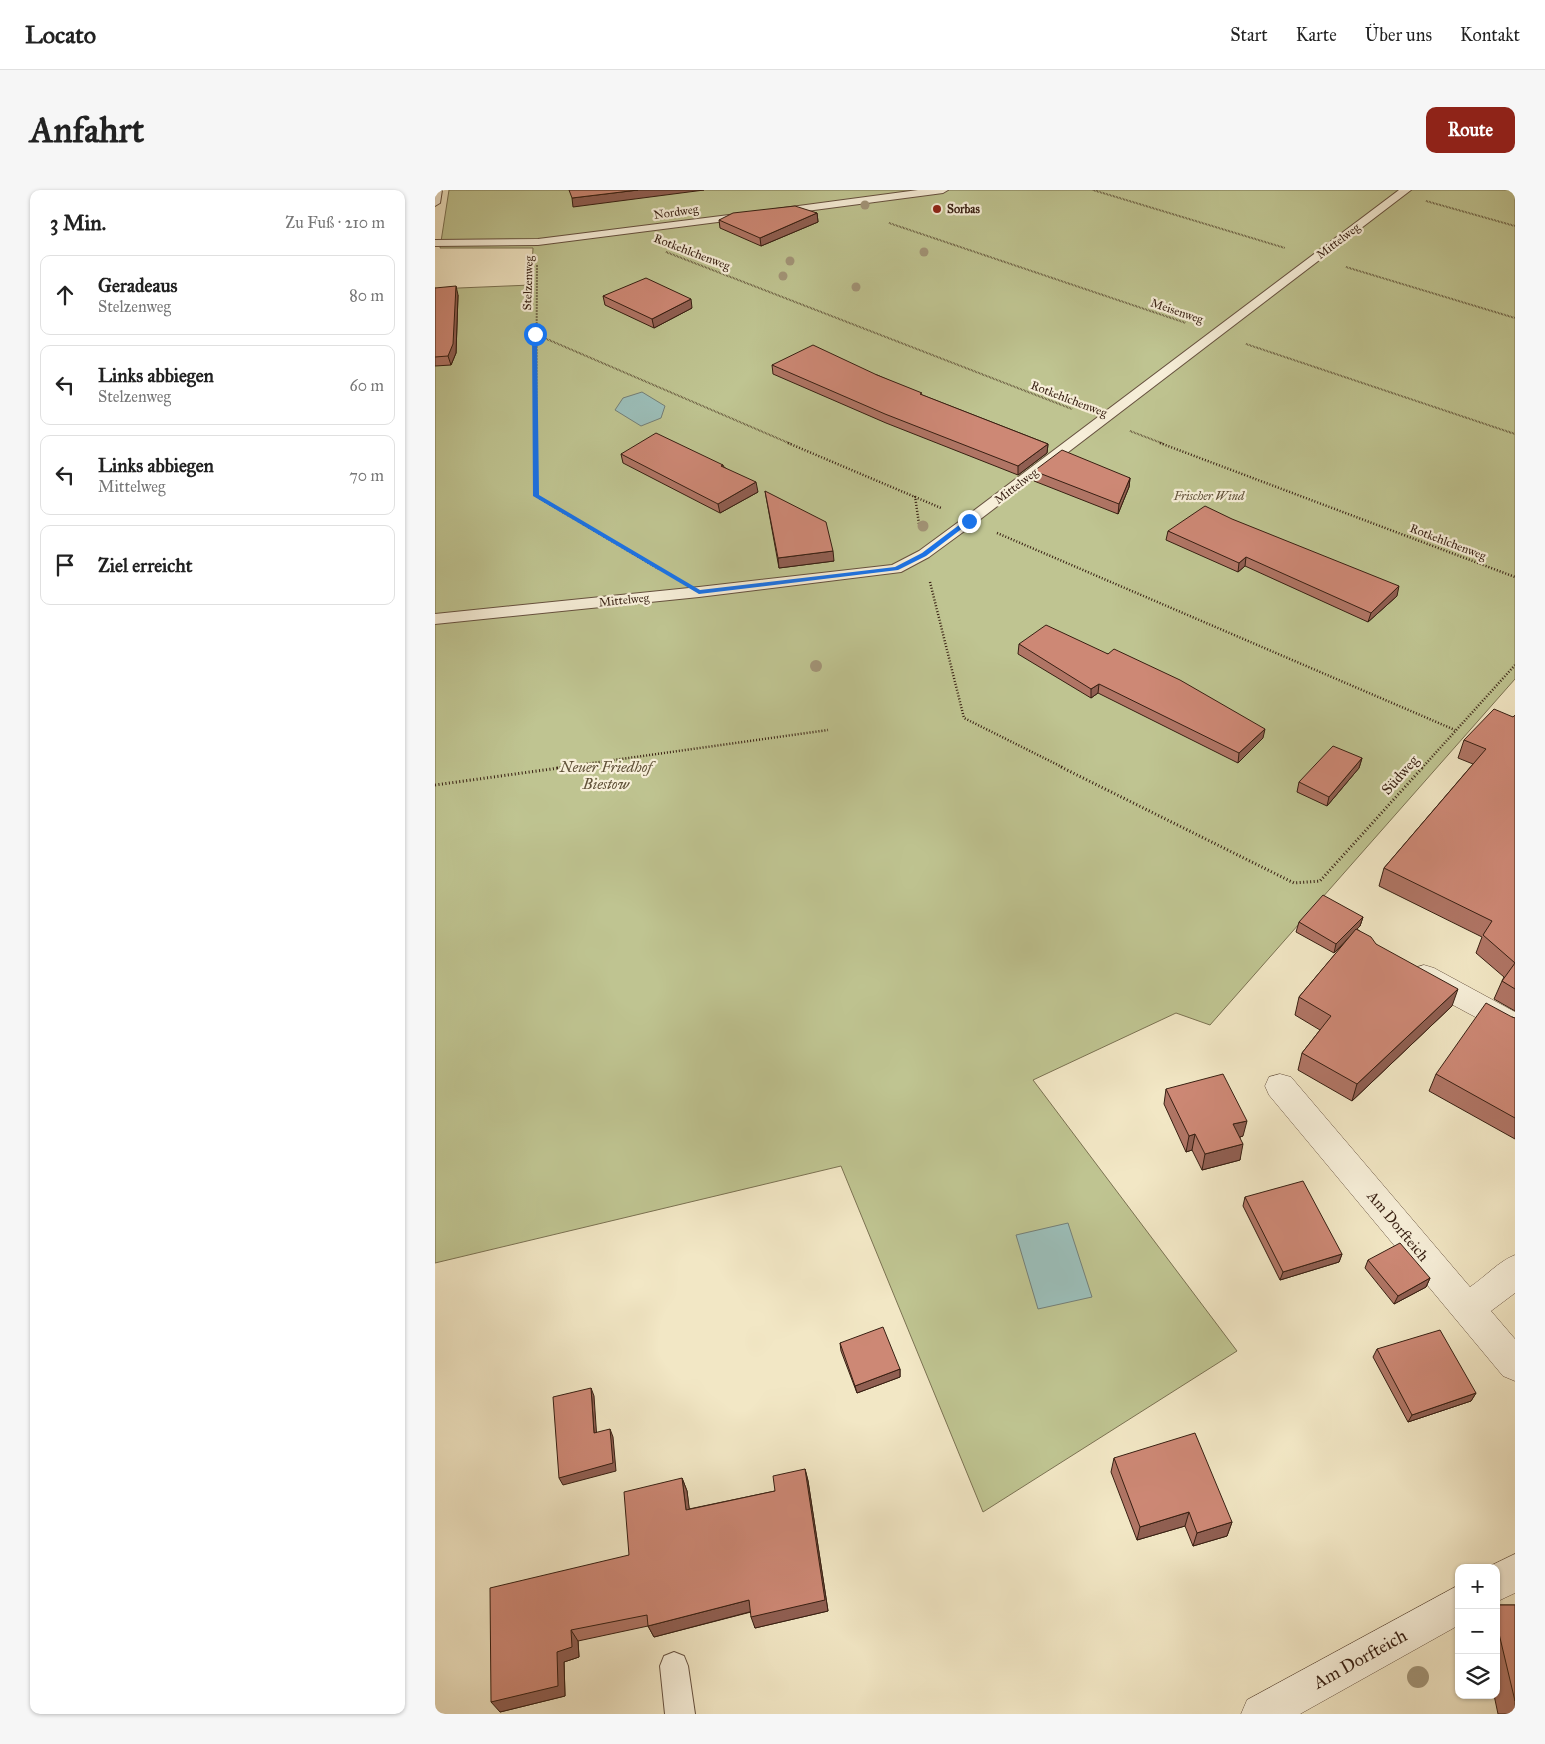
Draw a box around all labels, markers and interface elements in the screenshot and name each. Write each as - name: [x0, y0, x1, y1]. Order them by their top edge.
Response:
- text: Locato: [25, 20, 96, 50]
- text: Start: [1230, 24, 1268, 46]
- text: Karte: [1296, 24, 1337, 46]
- text: Über uns: [1365, 24, 1432, 46]
- text: Kontakt: [1460, 24, 1520, 46]
- button: Route: [1426, 107, 1515, 153]
- text: Anfahrt: [30, 109, 144, 152]
- street label: Nordweg: [653, 202, 700, 223]
- place label: Sorbas: [947, 202, 980, 216]
- marker: Sorbas: [931, 203, 943, 215]
- text: 3 Min.: [50, 210, 106, 236]
- text: Zu Fuß · 210 m: [285, 213, 385, 232]
- street label: Mittelweg: [1314, 220, 1363, 263]
- street label: Rotkehlchenweg: [652, 231, 732, 274]
- street label: Stelzenweg: [520, 255, 537, 311]
- text: Geradeaus: [98, 274, 177, 297]
- icon: ahead: [51, 281, 79, 309]
- text: 80 m: [349, 286, 384, 305]
- street label: Meisenweg: [1149, 295, 1205, 328]
- text: Stelzenweg: [98, 297, 171, 316]
- route start: [524, 323, 547, 346]
- text: Links abbiegen: [98, 364, 214, 387]
- icon: left: [51, 371, 79, 399]
- text: 60 m: [350, 376, 384, 395]
- street label: Rotkehlchenweg: [1029, 378, 1109, 421]
- text: Stelzenweg: [98, 387, 171, 406]
- text: Links abbiegen: [98, 454, 214, 477]
- icon: left: [51, 461, 79, 489]
- street label: Mittelweg: [992, 465, 1041, 508]
- text: 70 m: [349, 466, 384, 485]
- text: Mittelweg: [98, 477, 165, 496]
- park label: Frischer Wind: [1173, 489, 1245, 503]
- route end: [958, 510, 981, 533]
- street label: Rotkehlchenweg: [1408, 521, 1488, 564]
- icon: arrive: [51, 551, 79, 579]
- text: Ziel erreicht: [98, 554, 192, 577]
- street label: Mittelweg: [598, 590, 650, 611]
- street label: Südweg: [1378, 751, 1423, 798]
- park label: Neuer Friedhof Biestow: [559, 758, 656, 793]
- street label: Am Dorfteich: [1363, 1186, 1433, 1265]
- map controls: [1455, 1564, 1500, 1699]
- button: +: [1455, 1564, 1500, 1609]
- button: −: [1455, 1609, 1500, 1654]
- street label: Am Dorfteich: [1308, 1624, 1411, 1694]
- button: layers: [1455, 1654, 1500, 1699]

